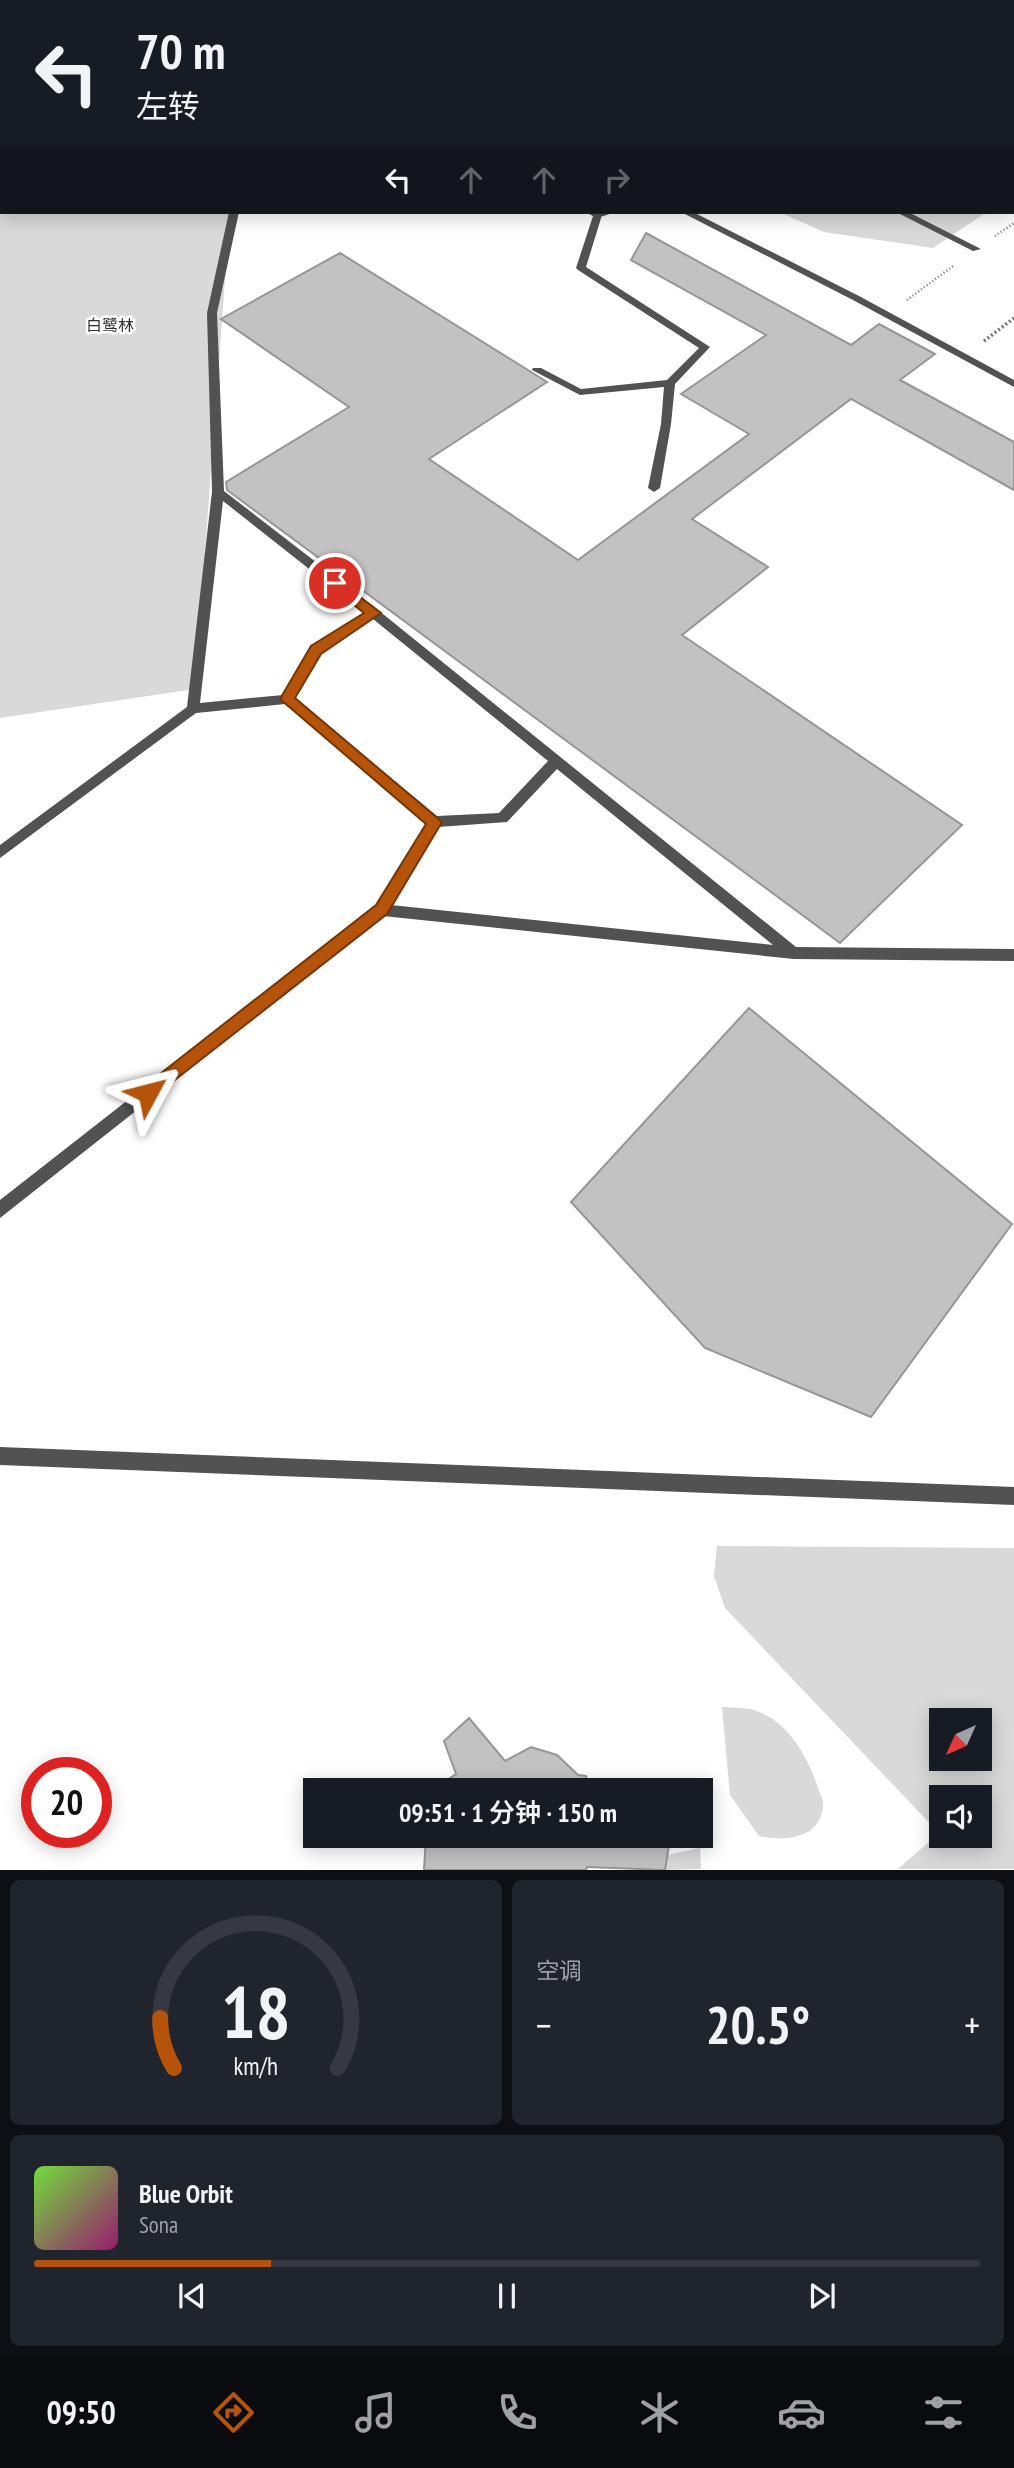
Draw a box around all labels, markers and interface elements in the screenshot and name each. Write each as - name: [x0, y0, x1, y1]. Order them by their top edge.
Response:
- text: 70 m: [136, 19, 225, 83]
- icon: left: [21, 28, 112, 119]
- text: 左转: [136, 85, 200, 127]
- icon: left: [379, 161, 417, 199]
- icon: ahead: [452, 161, 490, 199]
- icon: ahead: [525, 161, 563, 199]
- icon: right: [598, 161, 636, 199]
- park label: 白鹭林: [86, 315, 134, 335]
- pin: [305, 553, 365, 613]
- icon: arrive: [316, 564, 354, 602]
- position arrow: [111, 1056, 185, 1130]
- north arrow: [929, 1708, 992, 1771]
- map controls: [929, 1708, 992, 1848]
- speed limit sign: 20: [21, 1757, 112, 1848]
- button: sound: [929, 1785, 992, 1848]
- text: 09:51 · 1 分钟 · 150 m: [399, 1796, 617, 1829]
- text: 空调: [536, 1956, 582, 1985]
- text: 18: [221, 1965, 291, 2059]
- text: 20.5°: [706, 1991, 810, 2058]
- text: −: [536, 2000, 552, 2049]
- text: +: [964, 2000, 980, 2049]
- text: km/h: [234, 2050, 278, 2082]
- text: Blue Orbit: [139, 2177, 233, 2210]
- text: Sona: [139, 2210, 178, 2239]
- icon: previous: [173, 2277, 211, 2315]
- icon: pause: [488, 2277, 526, 2315]
- icon: next: [803, 2277, 841, 2315]
- icon: directions: [209, 2388, 258, 2437]
- icon: music: [351, 2388, 400, 2437]
- icon: phone: [493, 2388, 542, 2437]
- icon: climate: [635, 2388, 684, 2437]
- icon: car: [777, 2388, 826, 2437]
- icon: filters: [919, 2388, 968, 2437]
- text: 09:50: [46, 2391, 116, 2433]

